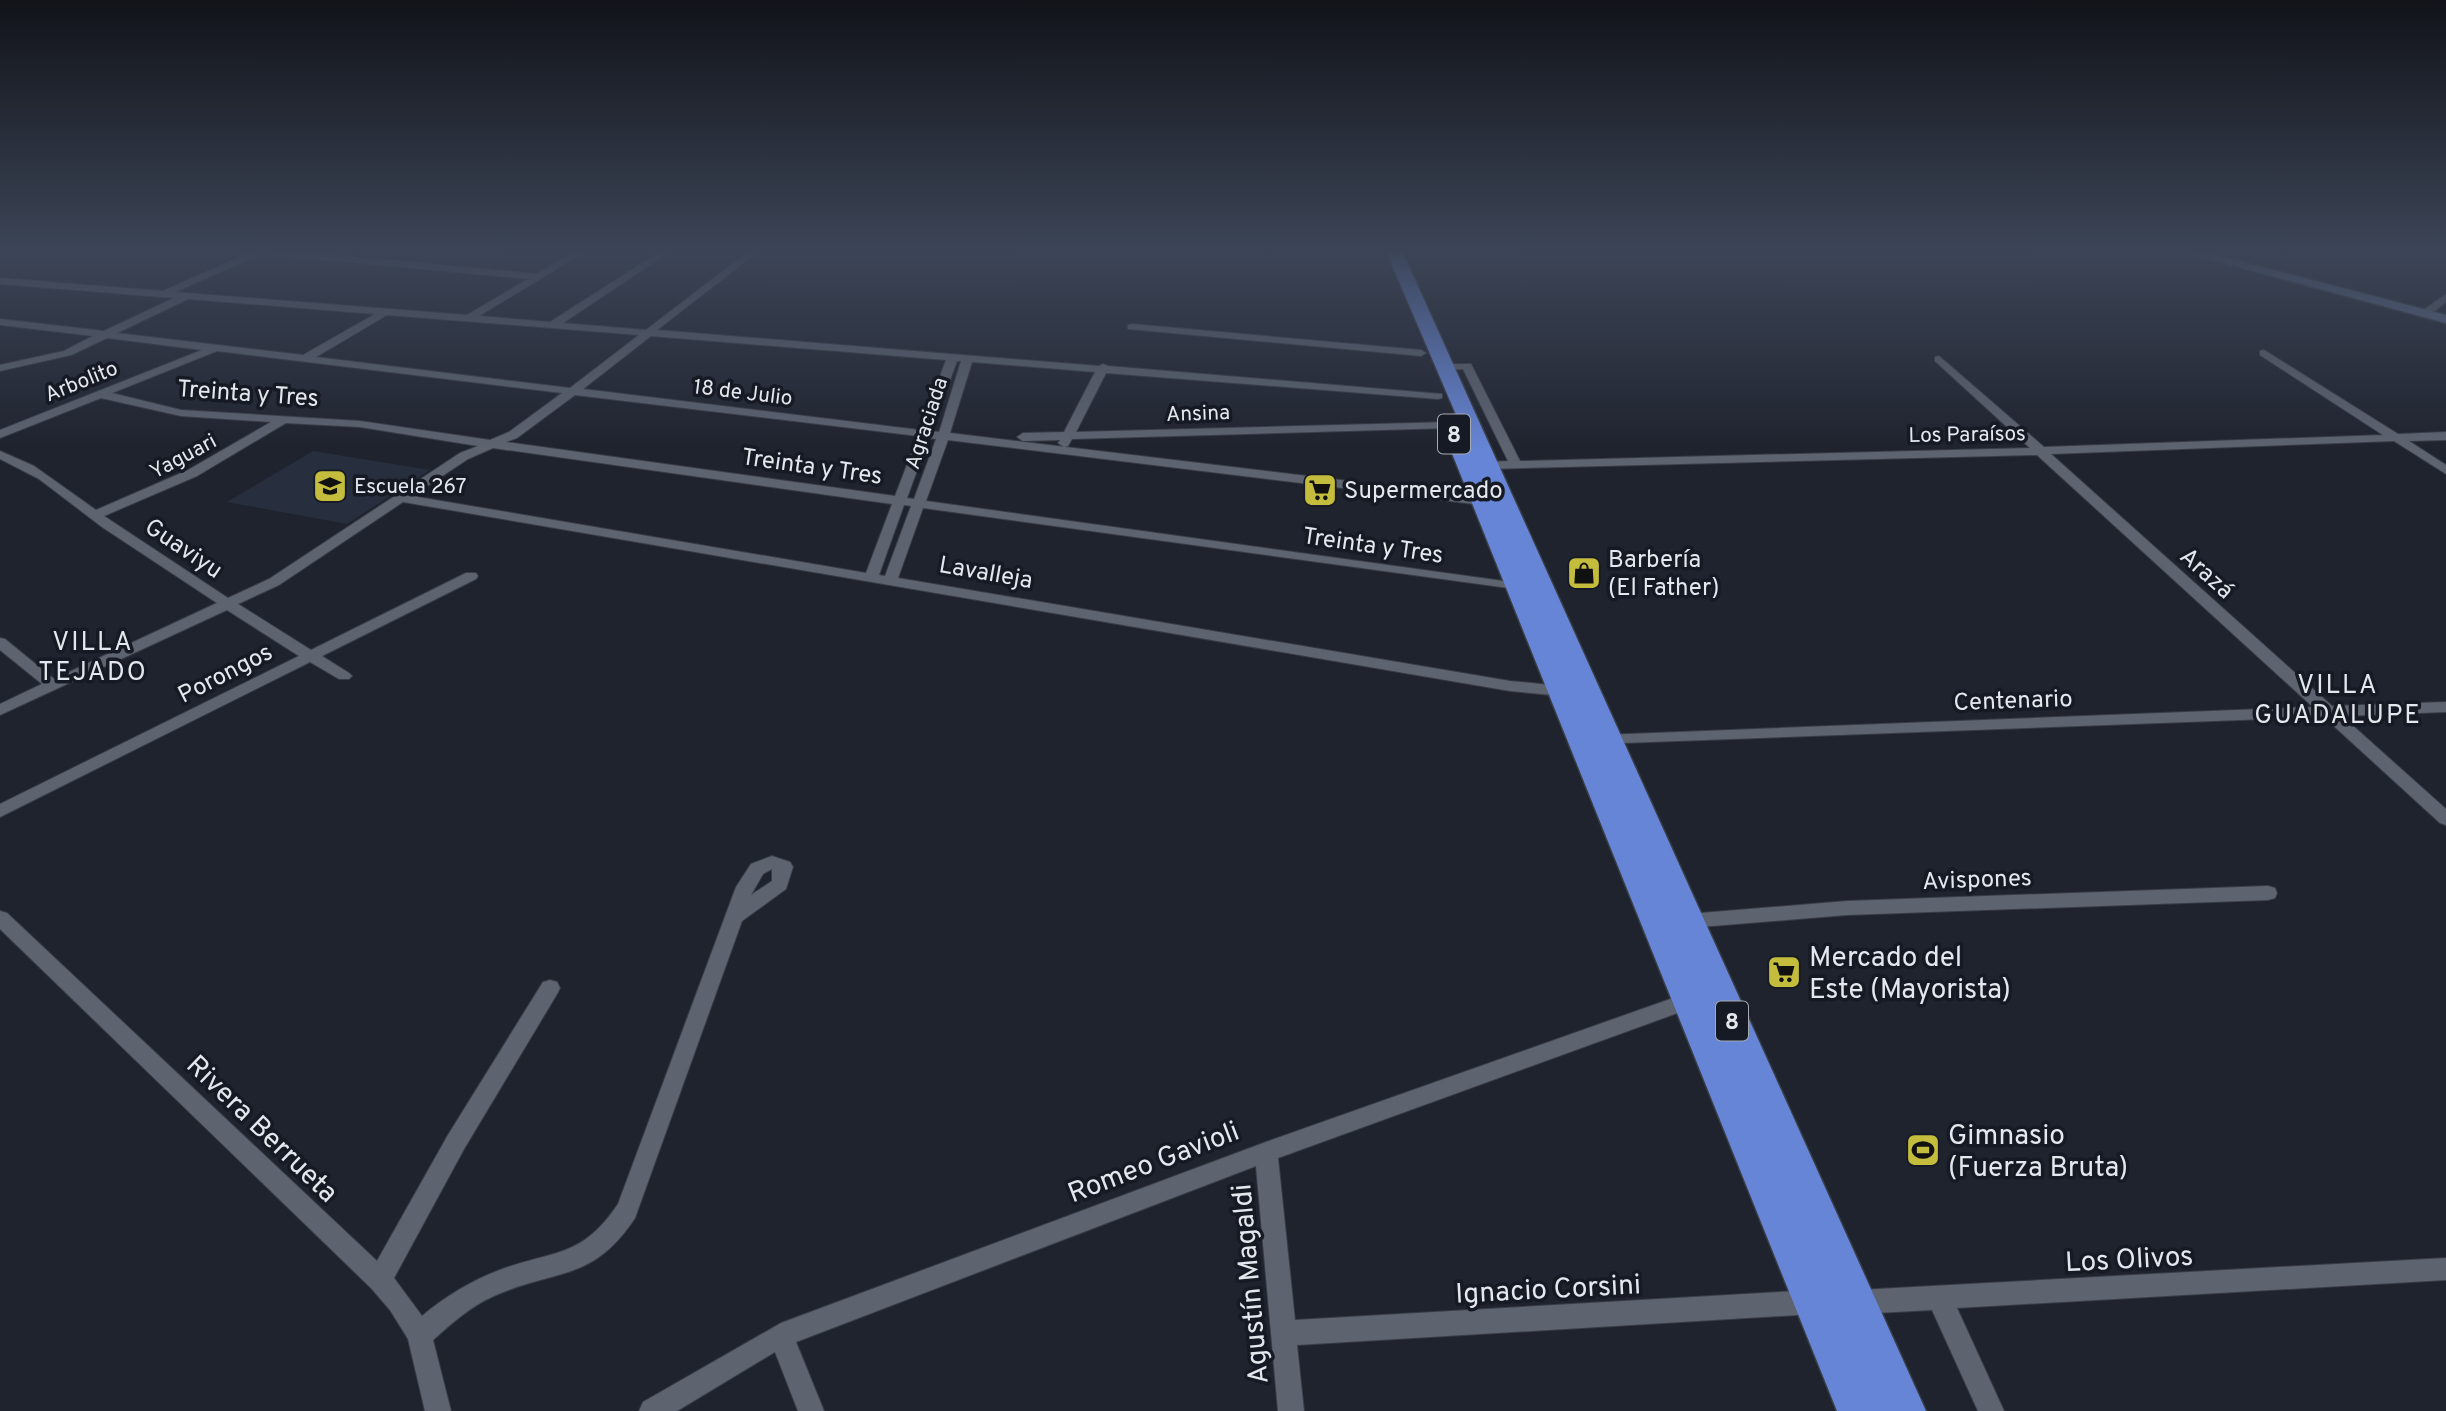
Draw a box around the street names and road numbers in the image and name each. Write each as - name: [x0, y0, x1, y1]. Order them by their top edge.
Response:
- street label: Arbolito: [41, 356, 122, 409]
- street label: 18 de Julio: [692, 374, 794, 413]
- street label: Agraciada: [900, 374, 955, 473]
- street label: Treinta y Tres: [176, 375, 320, 415]
- street label: Ansina: [1165, 400, 1231, 429]
- road number: 8: [1438, 414, 1470, 454]
- street label: Los Paraísos: [1908, 421, 2026, 450]
- street label: Yaguari: [146, 429, 222, 486]
- street label: Treinta y Tres: [739, 443, 884, 493]
- street label: Guaviyu: [138, 513, 227, 587]
- street label: Treinta y Tres: [1300, 522, 1445, 572]
- street label: Arazá: [2172, 542, 2239, 607]
- street label: Lavalleja: [936, 551, 1035, 597]
- street label: Porongos: [174, 638, 278, 711]
- street label: Centenario: [1953, 685, 2073, 719]
- street label: Avispones: [1922, 864, 2032, 898]
- road number: 8: [1716, 1002, 1748, 1040]
- street label: Rivera Berrueta: [177, 1049, 345, 1212]
- street label: Romeo Gavioli: [1063, 1115, 1245, 1213]
- street label: Agustín Magaldi: [1225, 1182, 1279, 1385]
- street label: Los Olivos: [2064, 1240, 2194, 1282]
- street label: Ignacio Corsini: [1454, 1268, 1642, 1314]

